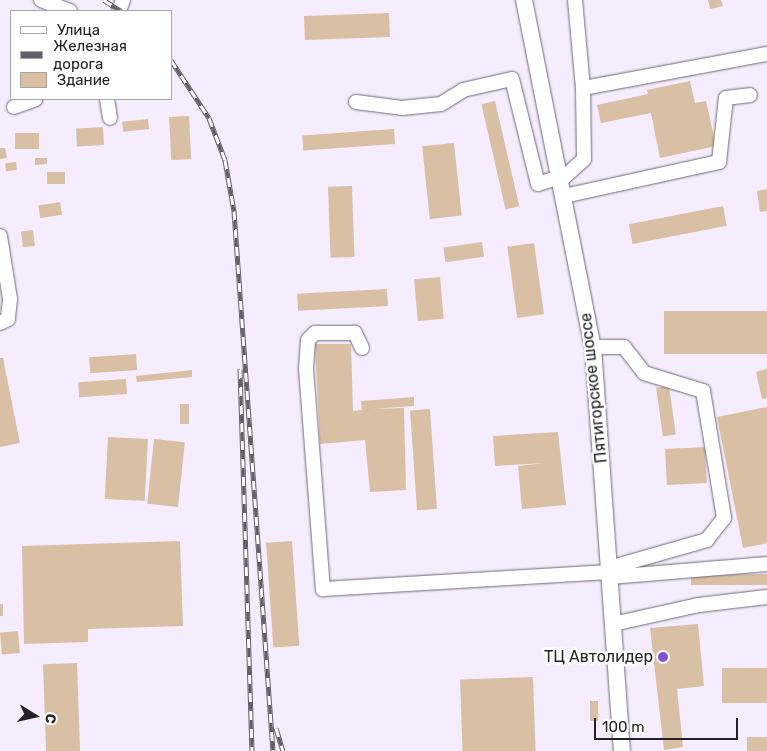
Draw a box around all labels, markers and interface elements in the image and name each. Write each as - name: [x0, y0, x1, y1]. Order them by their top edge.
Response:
- legend: [10, 10, 172, 100]
- text: Улица: [57, 21, 100, 39]
- text: Железная дорога: [53, 37, 127, 73]
- text: Здание: [57, 71, 110, 89]
- street label: Пятигорское шоссе: [577, 312, 611, 464]
- place label: ТЦ Автолидер: [544, 647, 653, 667]
- marker: ТЦ Автолидер: [657, 651, 669, 663]
- north arrow: [10, 691, 60, 741]
- scale bar: [597, 708, 741, 740]
- text: С: [41, 712, 59, 725]
- text: 100 m: [602, 718, 644, 736]

